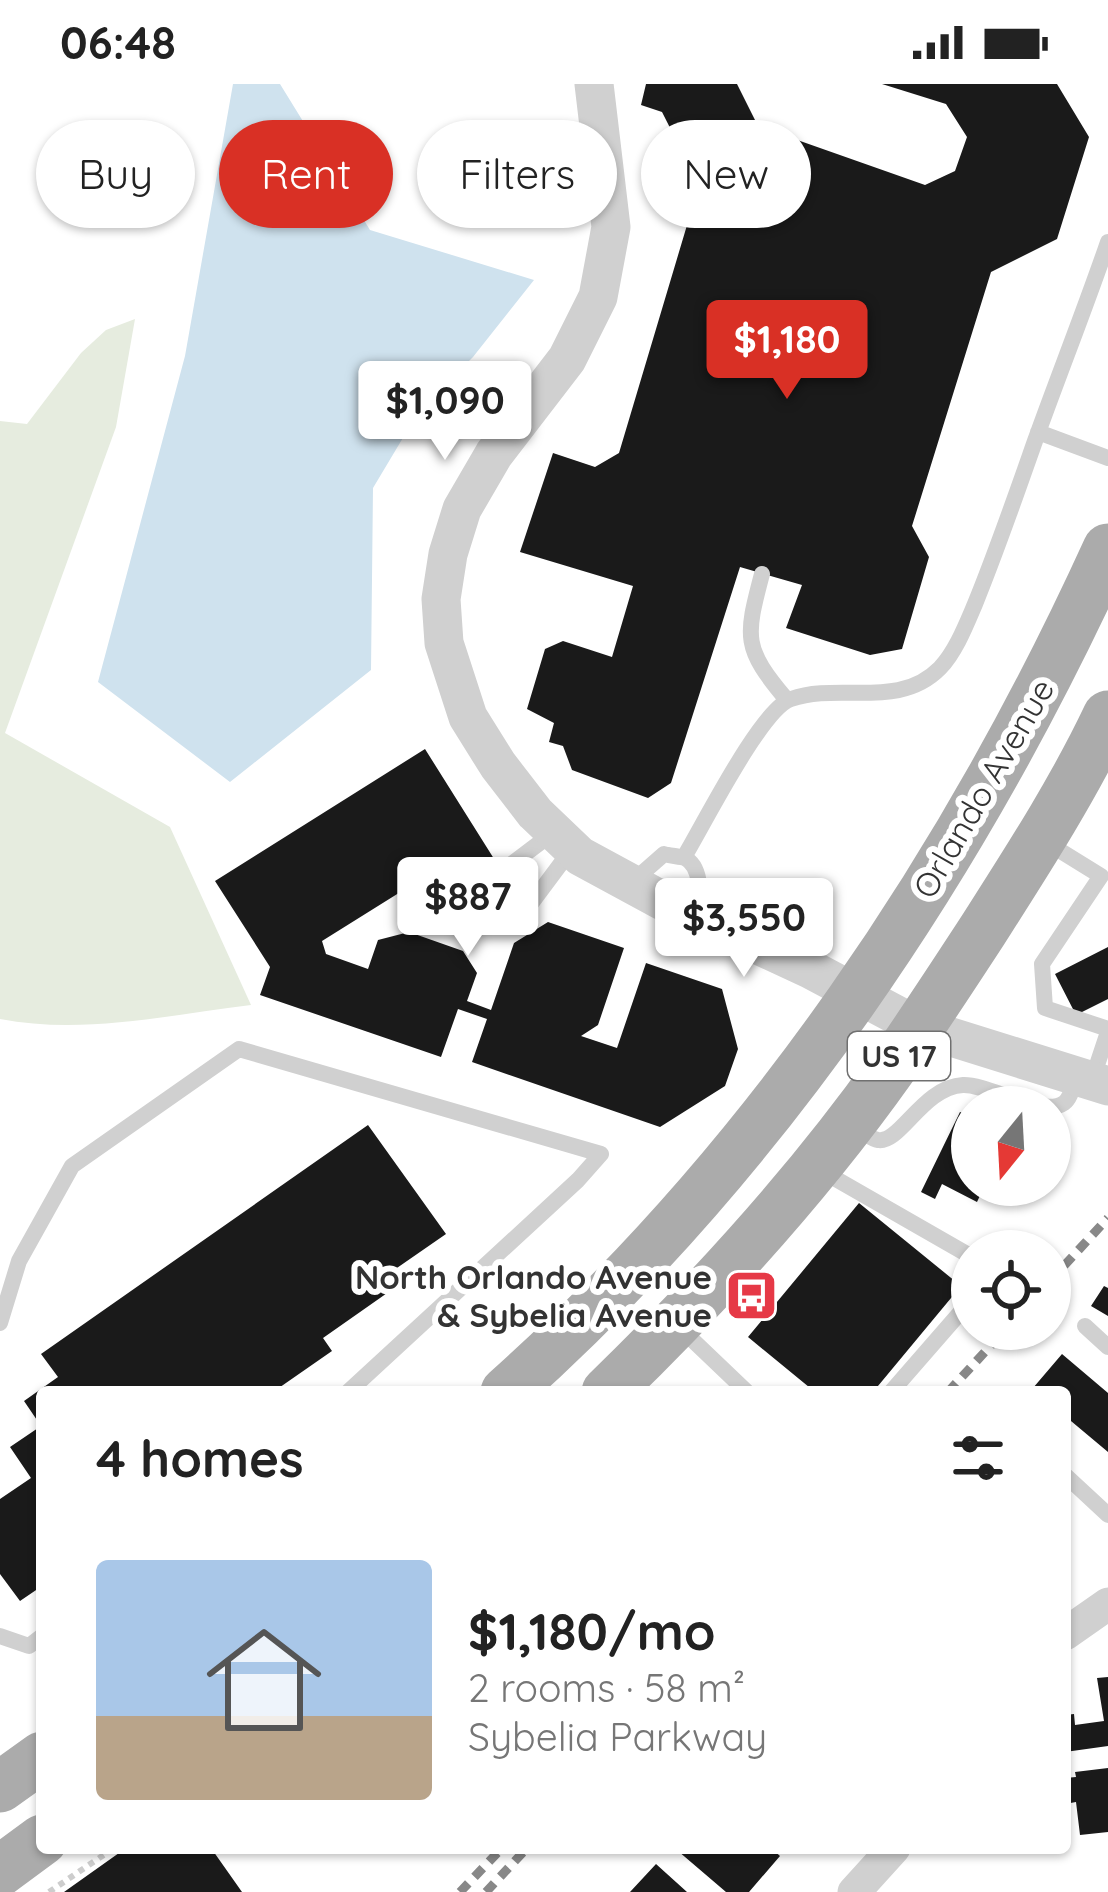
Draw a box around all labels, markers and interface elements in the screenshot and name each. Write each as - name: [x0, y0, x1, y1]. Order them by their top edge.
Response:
- text: 06:48: [60, 14, 176, 70]
- chip: Buy: [36, 120, 195, 228]
- chip: Rent: [219, 120, 393, 228]
- chip: Filters: [417, 120, 617, 228]
- chip: New: [641, 120, 811, 228]
- pin: $1,180: [689, 300, 885, 402]
- text: $1,180: [734, 314, 840, 363]
- pin: $1,090: [347, 361, 543, 463]
- text: $1,090: [385, 375, 505, 424]
- street label: Orlando Avenue: [904, 671, 1062, 905]
- pin: $887: [397, 857, 539, 959]
- text: $887: [424, 871, 512, 920]
- pin: $3,550: [646, 878, 842, 980]
- text: $3,550: [682, 892, 806, 941]
- road number: US 17: [848, 1032, 950, 1080]
- north arrow: [951, 1086, 1071, 1206]
- map controls: [951, 1086, 1071, 1350]
- button: locate: [951, 1230, 1071, 1350]
- place label: North Orlando Avenue & Sybelia Avenue: [355, 1256, 712, 1335]
- bus stop icon: North Orlando Avenue & Sybelia Avenue: [723, 1267, 779, 1323]
- icon: filters: [945, 1425, 1011, 1491]
- text: 4 homes: [96, 1426, 304, 1490]
- text: $1,180/mo: [468, 1599, 716, 1663]
- icon: home: [192, 1608, 336, 1752]
- text: 2 rooms · 58 m²: [468, 1663, 745, 1712]
- text: Sybelia Parkway: [468, 1712, 767, 1761]

